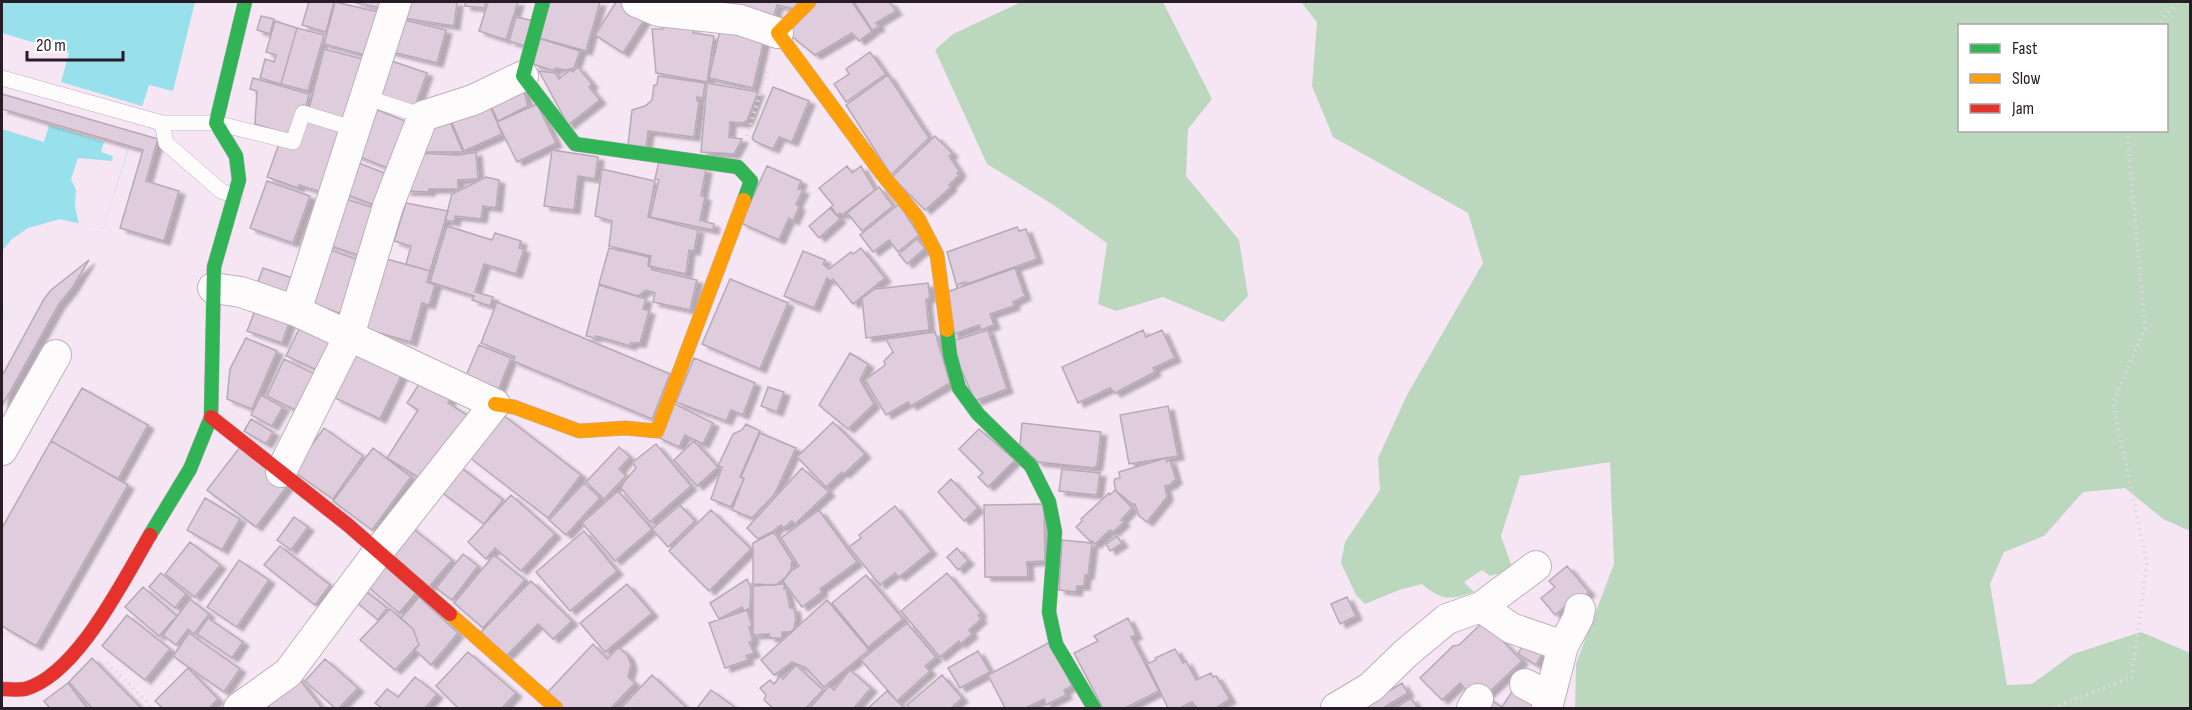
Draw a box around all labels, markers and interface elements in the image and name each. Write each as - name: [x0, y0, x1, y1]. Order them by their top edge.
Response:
- scale bar: [27, 24, 123, 62]
- legend: [1958, 24, 2168, 132]
- text: 20 m: [36, 35, 66, 56]
- text: Fast: [2012, 38, 2038, 59]
- text: Slow: [2012, 68, 2041, 89]
- text: Jam: [2011, 98, 2034, 119]

